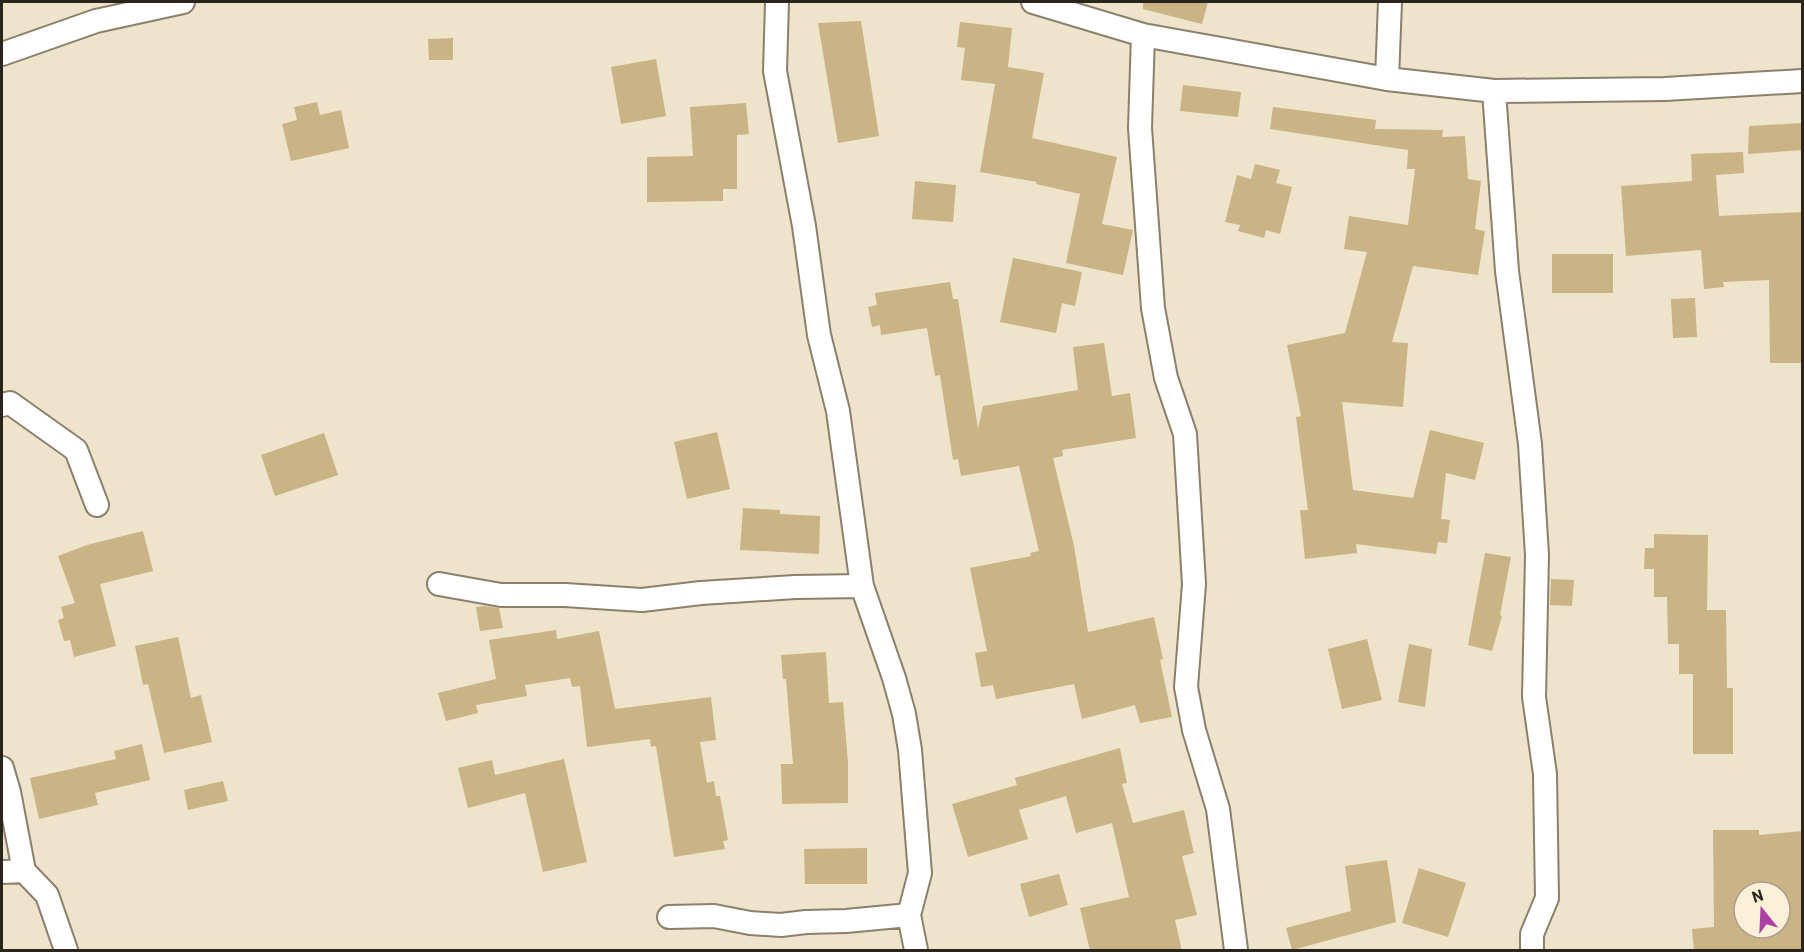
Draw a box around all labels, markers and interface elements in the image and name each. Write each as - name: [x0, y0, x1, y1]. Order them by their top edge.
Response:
- north arrow: [1732, 880, 1792, 940]
- text: N: [1749, 885, 1765, 906]

